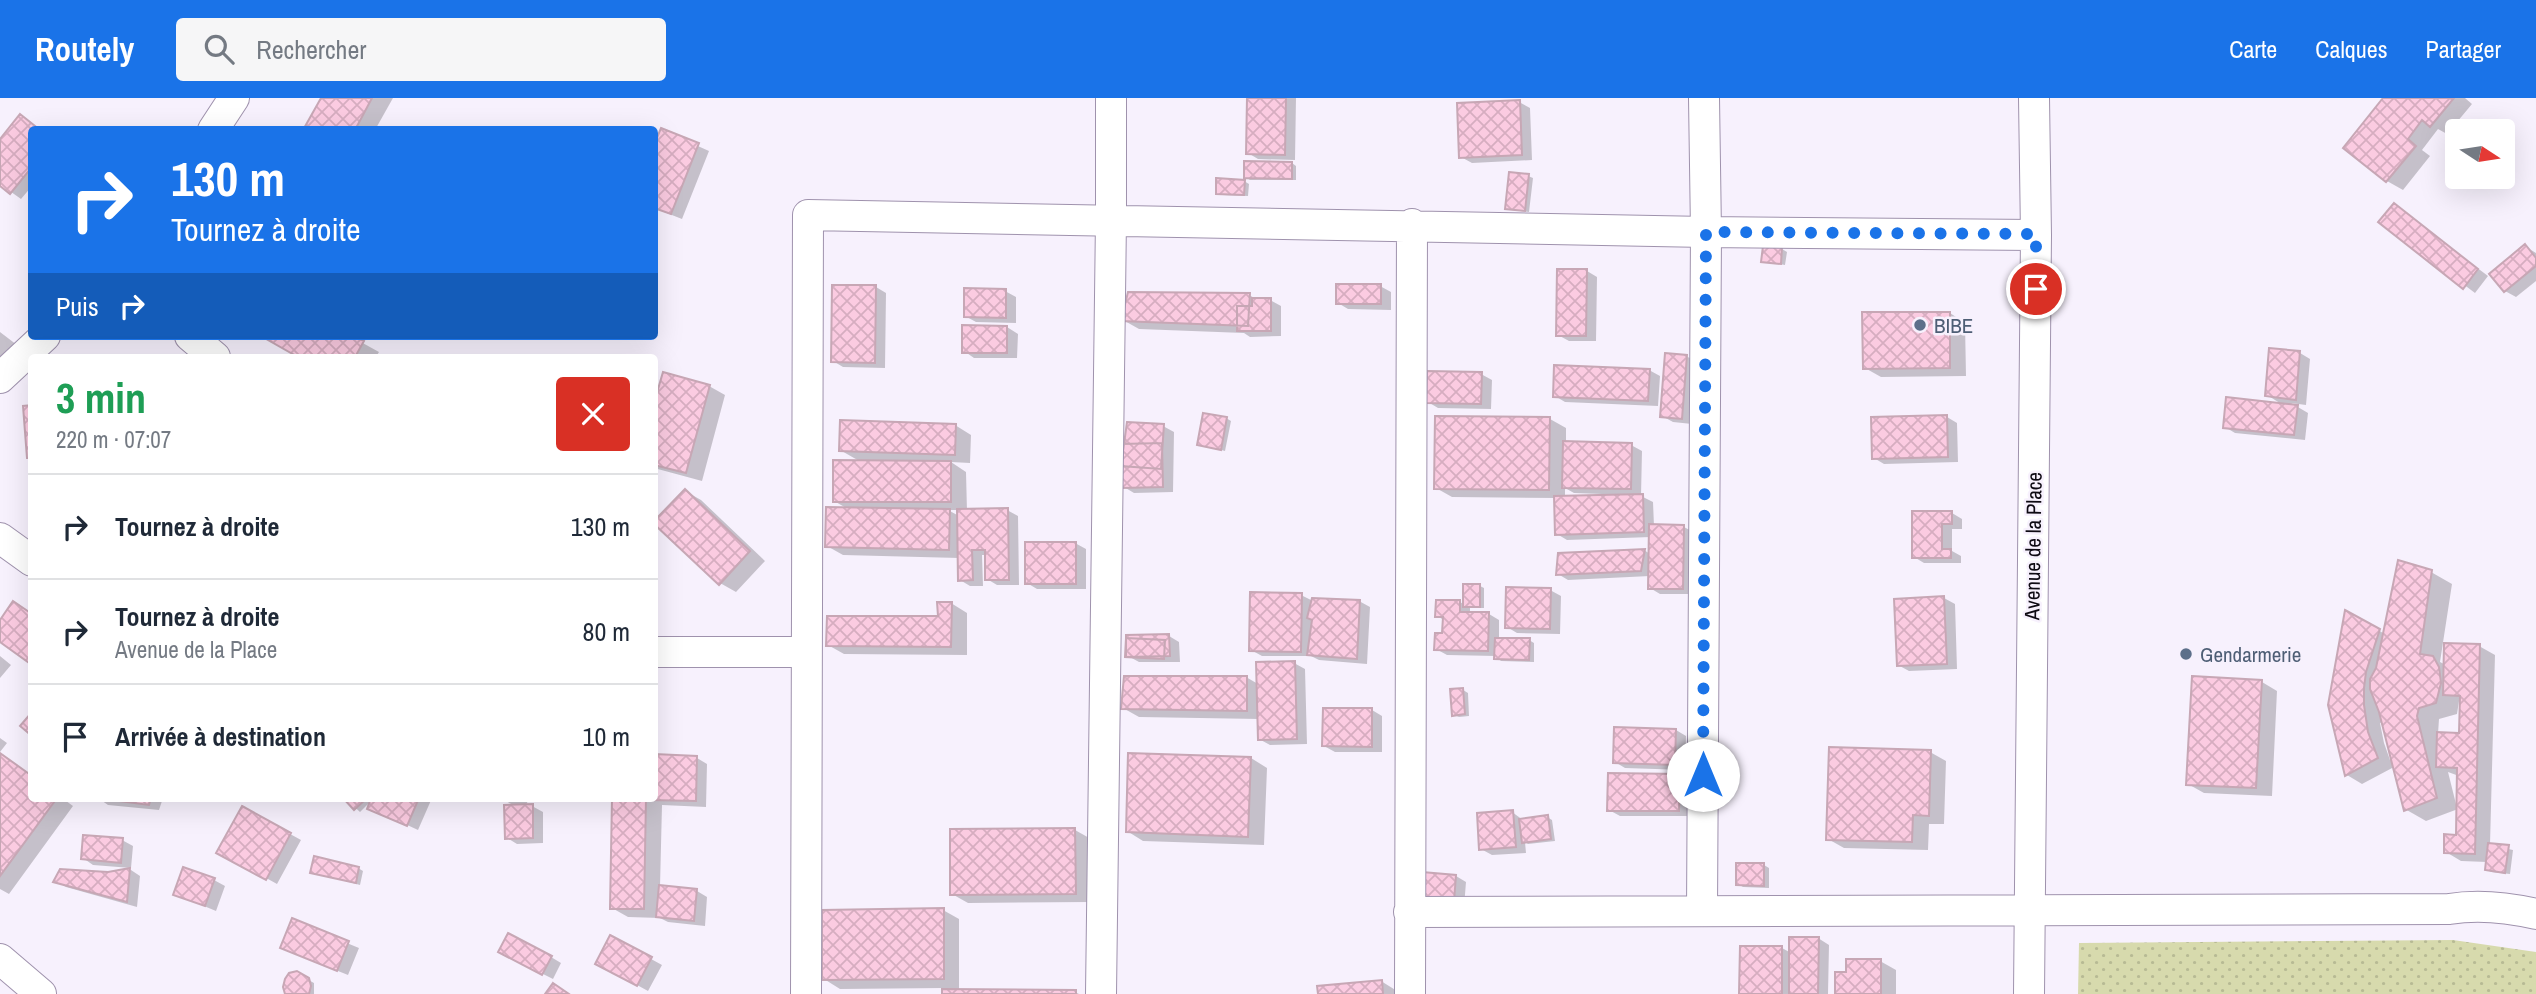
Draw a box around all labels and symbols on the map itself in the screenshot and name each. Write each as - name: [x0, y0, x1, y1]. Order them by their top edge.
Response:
- north arrow: [2445, 119, 2515, 189]
- pin: [2006, 259, 2066, 319]
- place label: BIBE: [1934, 311, 1973, 340]
- marker: BIBE: [1912, 317, 1928, 333]
- street label: Avenue de la Place: [2017, 472, 2049, 621]
- place label: Gendarmerie: [2200, 640, 2301, 669]
- marker: Gendarmerie: [2178, 646, 2194, 662]
- position arrow: [1666, 738, 1740, 812]

